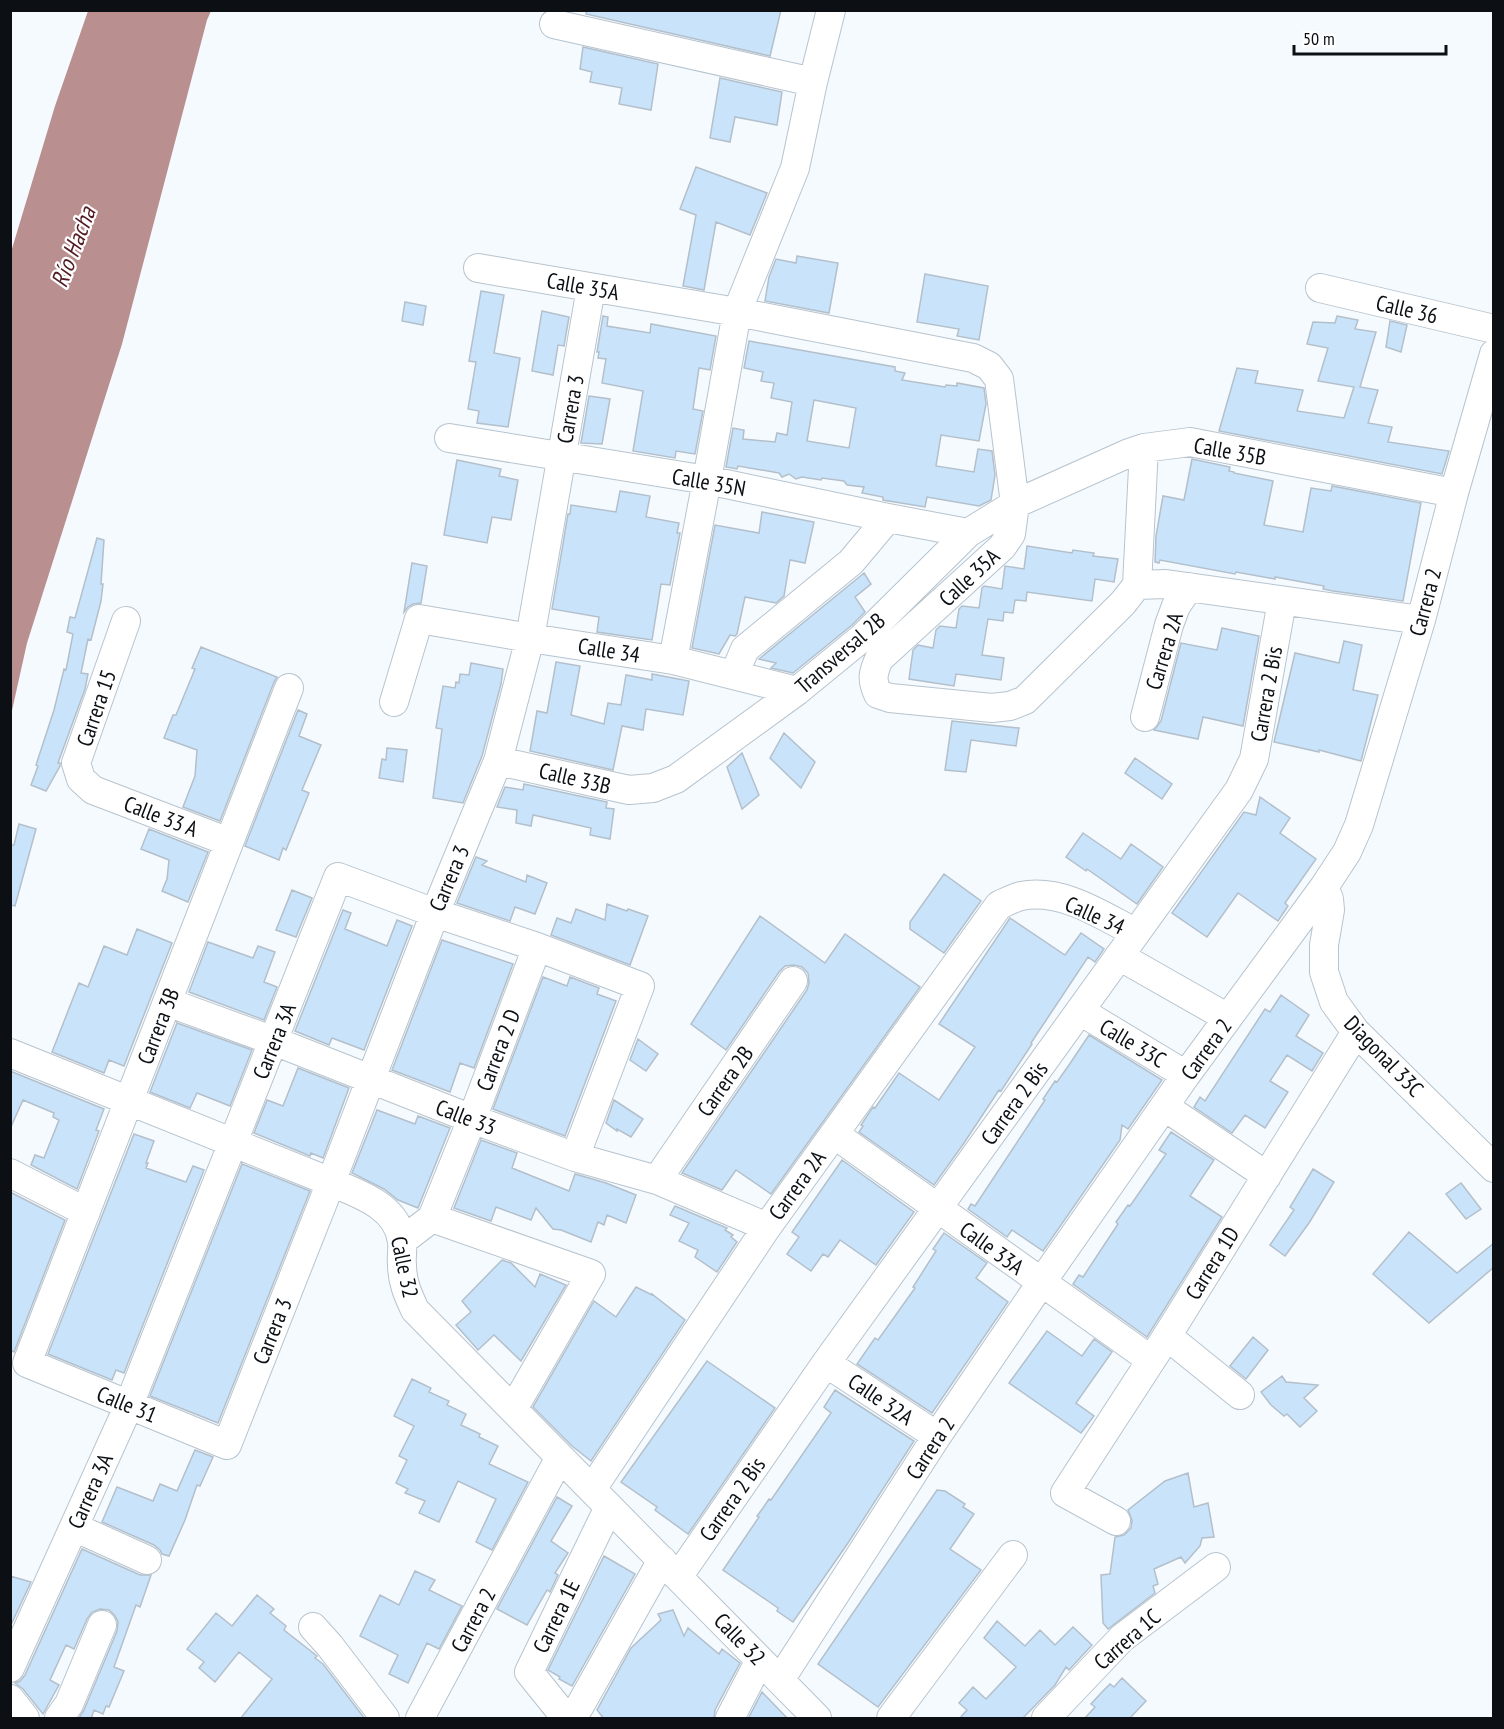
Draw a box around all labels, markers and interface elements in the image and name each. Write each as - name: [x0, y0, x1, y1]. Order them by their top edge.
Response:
- scale bar: [1294, 18, 1446, 56]
- text: 50 m: [1303, 27, 1335, 50]
- water label: Río Hacha: [44, 201, 103, 291]
- street label: Calle 35A: [545, 266, 622, 306]
- street label: Calle 36: [1373, 288, 1441, 330]
- street label: Carrera 3: [550, 373, 590, 445]
- street label: Calle 35B: [1192, 431, 1268, 471]
- street label: Calle 35N: [670, 462, 748, 502]
- street label: Calle 35A: [933, 542, 1006, 612]
- street label: Carrera 2: [1403, 565, 1447, 639]
- street label: Transversal 2B: [789, 606, 891, 700]
- street label: Carrera 2A: [1139, 608, 1189, 693]
- street label: Calle 34: [576, 631, 642, 669]
- street label: Carrera 2 Bis: [1244, 644, 1288, 744]
- street label: Carrera 15: [70, 666, 122, 750]
- street label: Calle 33B: [536, 756, 614, 800]
- street label: Calle 33 A: [120, 789, 202, 843]
- street label: Carrera 3: [423, 841, 475, 915]
- street label: Calle 34: [1061, 890, 1129, 941]
- street label: Carrera 3B: [131, 984, 185, 1068]
- street label: Carrera 3A: [246, 998, 302, 1083]
- street label: Carrera 2 D: [470, 1005, 526, 1095]
- street label: Diagonal 33C: [1338, 1009, 1430, 1103]
- street label: Calle 33C: [1095, 1012, 1171, 1074]
- street label: Carrera 2: [1174, 1013, 1238, 1085]
- street label: Carrera 2B: [691, 1040, 759, 1122]
- street label: Carrera 2 Bis: [974, 1056, 1054, 1150]
- street label: Calle 33: [432, 1093, 500, 1141]
- street label: Carrera 2A: [762, 1144, 832, 1225]
- street label: Calle 33A: [954, 1215, 1030, 1281]
- street label: Carrera 1D: [1179, 1221, 1245, 1305]
- street label: Calle 32: [385, 1234, 425, 1300]
- street label: Carrera 3: [246, 1294, 298, 1368]
- street label: Calle 32A: [843, 1367, 919, 1431]
- street label: Calle 31: [93, 1379, 161, 1429]
- street label: Carrera 2: [899, 1411, 961, 1485]
- street label: Carrera 3A: [61, 1448, 119, 1533]
- street label: Carrera 2 Bis: [693, 1451, 771, 1547]
- street label: Carrera 1E: [526, 1575, 586, 1657]
- street label: Carrera 2: [444, 1583, 502, 1657]
- street label: Carrera 1C: [1088, 1602, 1166, 1676]
- street label: Calle 32: [708, 1607, 772, 1671]

